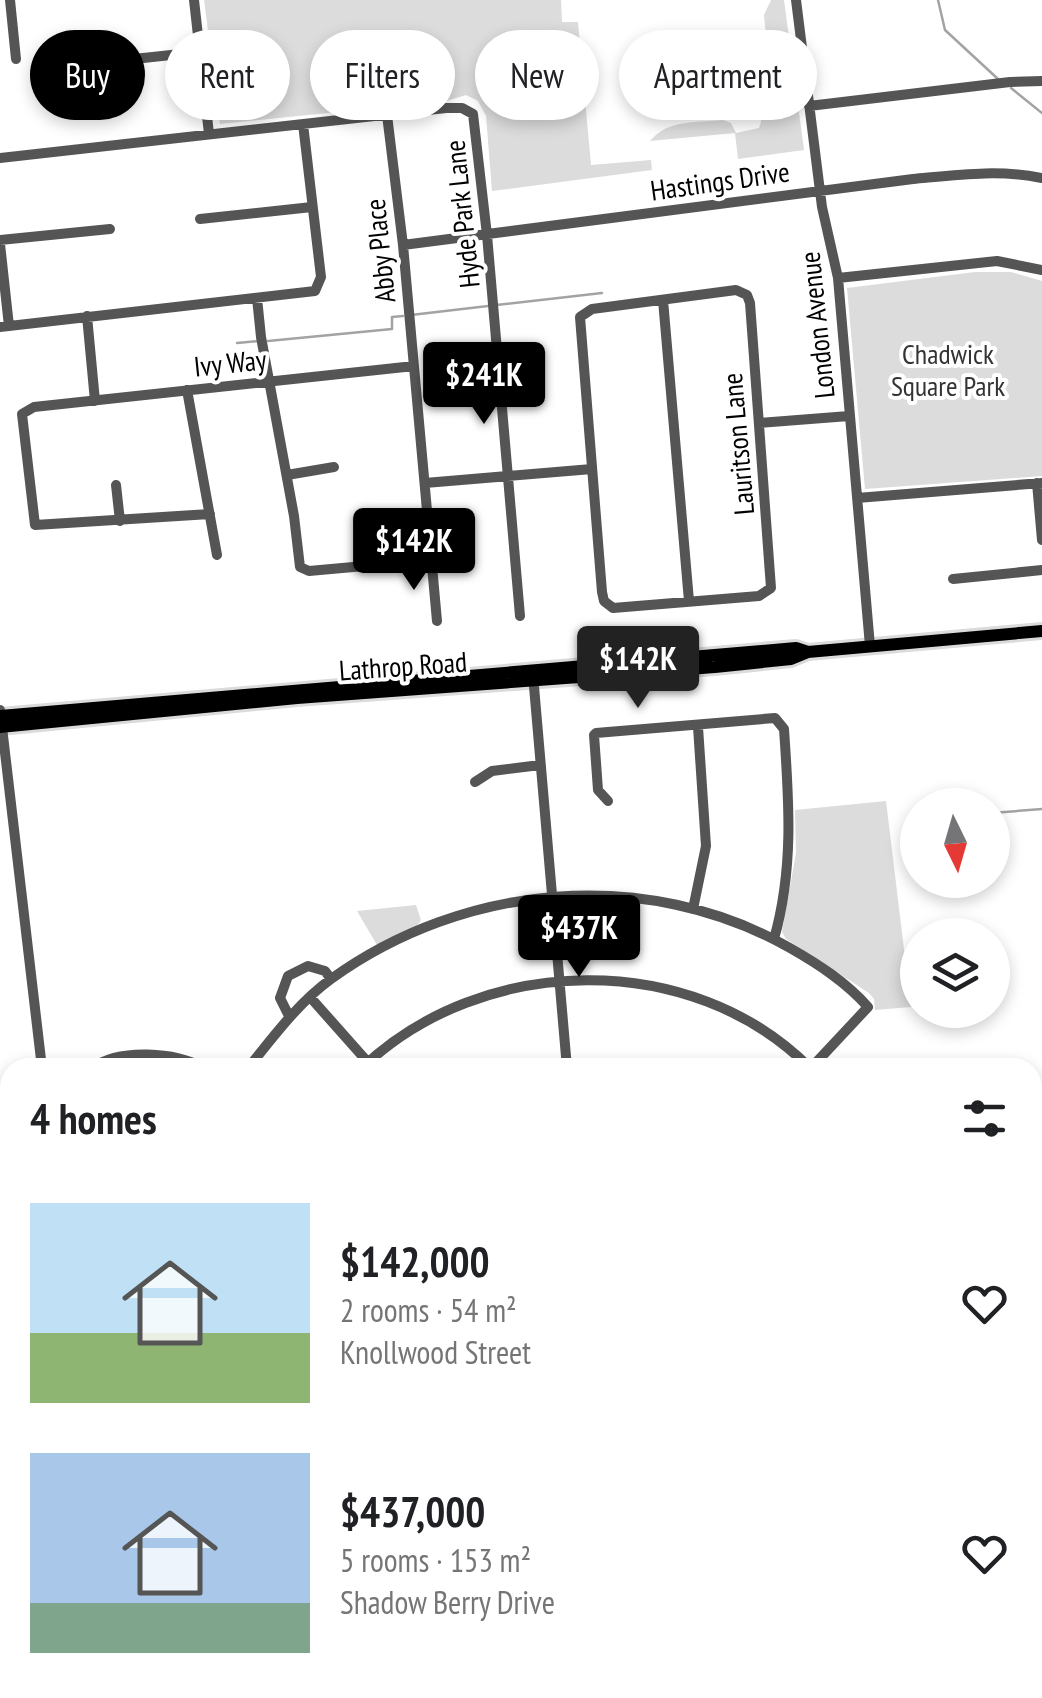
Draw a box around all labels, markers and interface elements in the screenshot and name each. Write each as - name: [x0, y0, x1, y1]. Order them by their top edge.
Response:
- chip: Buy: [30, 30, 145, 120]
- chip: Rent: [165, 30, 290, 120]
- chip: Filters: [310, 30, 455, 120]
- chip: New: [475, 30, 599, 120]
- chip: Apartment: [619, 30, 817, 120]
- street label: Hyde Park Lane: [435, 138, 488, 290]
- street label: Hastings Drive: [648, 152, 792, 209]
- street label: Abby Place: [356, 197, 403, 305]
- street label: London Avenue: [790, 250, 843, 400]
- park label: Chadwick Square Park: [891, 335, 1005, 404]
- street label: Ivy Way: [192, 340, 268, 385]
- pin: $241K: [414, 342, 554, 427]
- text: $241K: [445, 353, 523, 395]
- street label: Lauritson Lane: [713, 372, 762, 516]
- pin: $142K: [344, 508, 484, 593]
- text: $142K: [375, 519, 453, 561]
- pin: $142K: [568, 626, 708, 711]
- text: $142K: [599, 637, 677, 679]
- street label: Lathrop Road: [338, 643, 468, 688]
- north arrow: [900, 788, 1010, 898]
- map controls: [900, 788, 1010, 1028]
- pin: $437K: [509, 895, 649, 980]
- text: $437K: [540, 906, 618, 948]
- button: layers: [900, 918, 1010, 1028]
- text: 4 homes: [30, 1091, 157, 1146]
- icon: filters: [957, 1091, 1012, 1146]
- text: $142,000: [340, 1234, 490, 1289]
- icon: home: [110, 1243, 230, 1363]
- icon: heart: [957, 1276, 1012, 1331]
- text: 2 rooms · 54 m²: [340, 1289, 517, 1331]
- text: Knollwood Street: [340, 1331, 531, 1373]
- text: $437,000: [340, 1484, 485, 1539]
- icon: home: [110, 1493, 230, 1613]
- icon: heart: [957, 1526, 1012, 1581]
- text: 5 rooms · 153 m²: [340, 1539, 531, 1581]
- text: Shadow Berry Drive: [340, 1581, 555, 1623]

